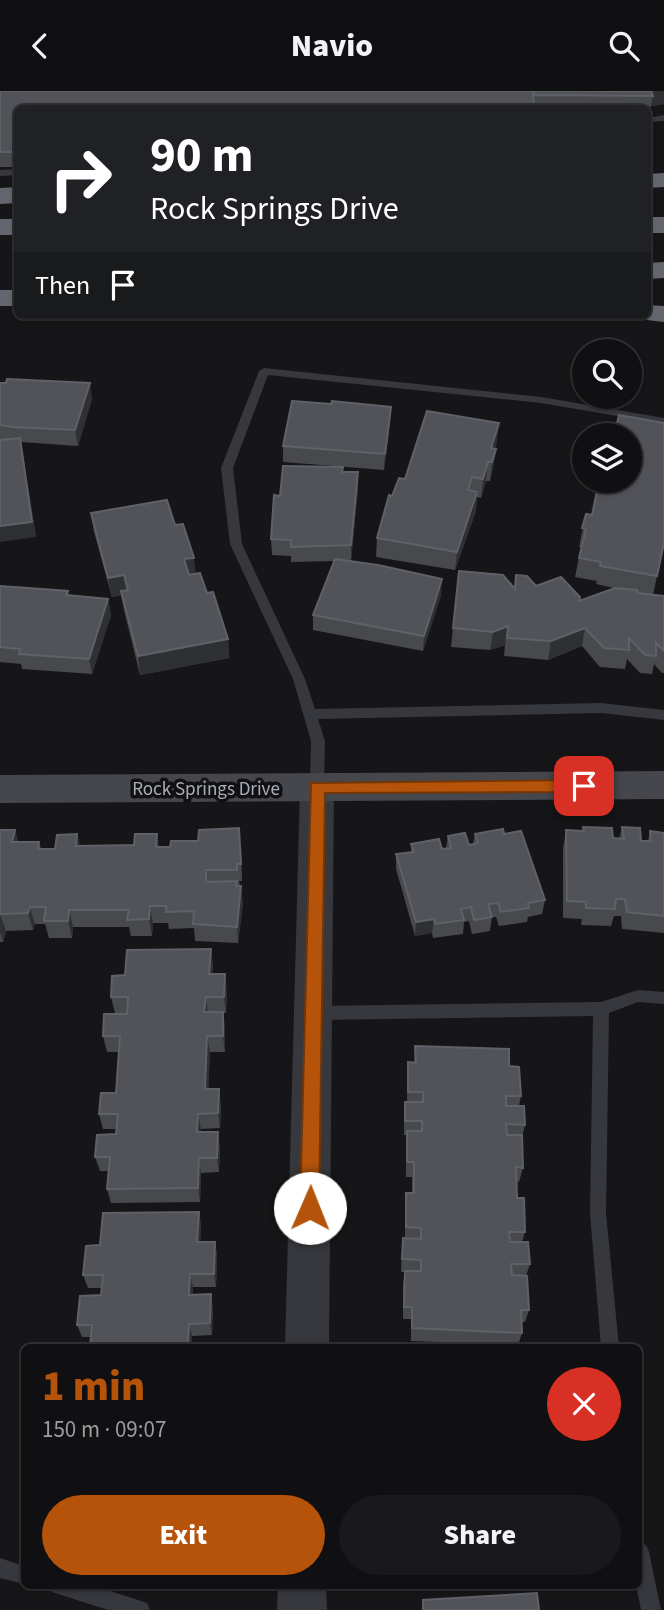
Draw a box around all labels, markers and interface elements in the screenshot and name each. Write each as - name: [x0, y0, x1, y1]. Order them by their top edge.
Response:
- text: Navio: [291, 23, 373, 69]
- icon: back: [21, 27, 59, 65]
- icon: search: [605, 27, 643, 65]
- text: 90 m: [150, 121, 254, 191]
- icon: right: [35, 133, 126, 224]
- text: Rock Springs Drive: [150, 186, 399, 232]
- icon: arrive: [104, 266, 142, 304]
- text: Then: [35, 267, 90, 304]
- map controls: [572, 339, 642, 493]
- button: search: [572, 339, 642, 409]
- button: layers: [572, 423, 642, 493]
- pin: [554, 756, 614, 816]
- icon: arrive: [565, 767, 603, 805]
- street label: Rock Springs Drive: [132, 776, 280, 803]
- position arrow: [273, 1171, 347, 1245]
- text: 1 min: [42, 1357, 145, 1417]
- button: close: [547, 1367, 621, 1441]
- text: 150 m · 09:07: [42, 1413, 166, 1446]
- button: Exit: [42, 1495, 325, 1575]
- button: Share: [339, 1495, 621, 1575]

